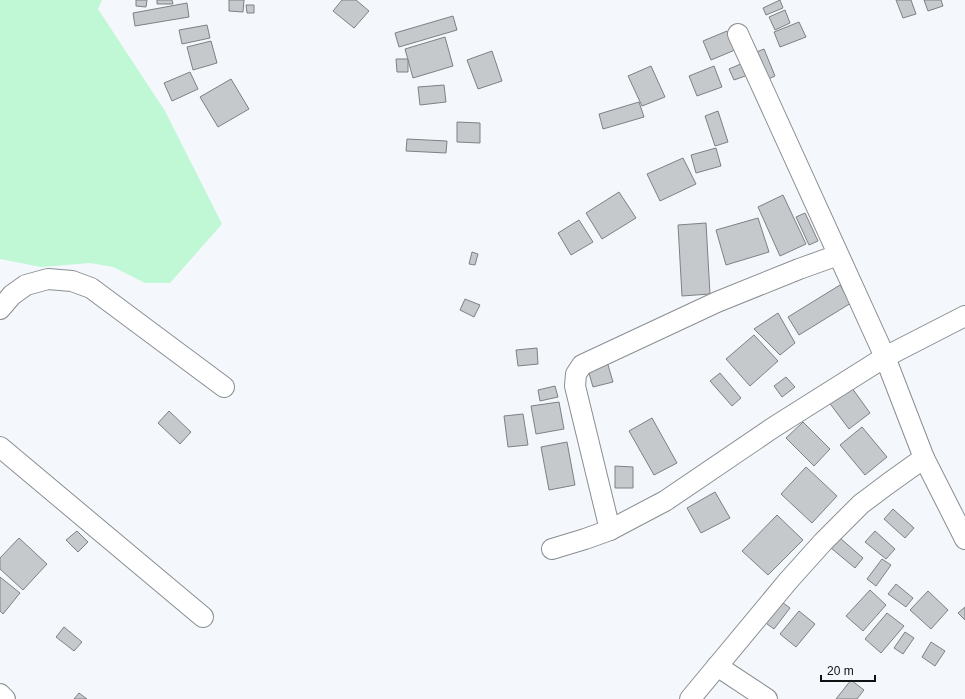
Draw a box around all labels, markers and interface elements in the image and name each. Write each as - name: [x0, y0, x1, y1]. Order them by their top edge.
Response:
- scale bar: [821, 657, 875, 683]
- text: 20 m: [827, 664, 854, 678]

